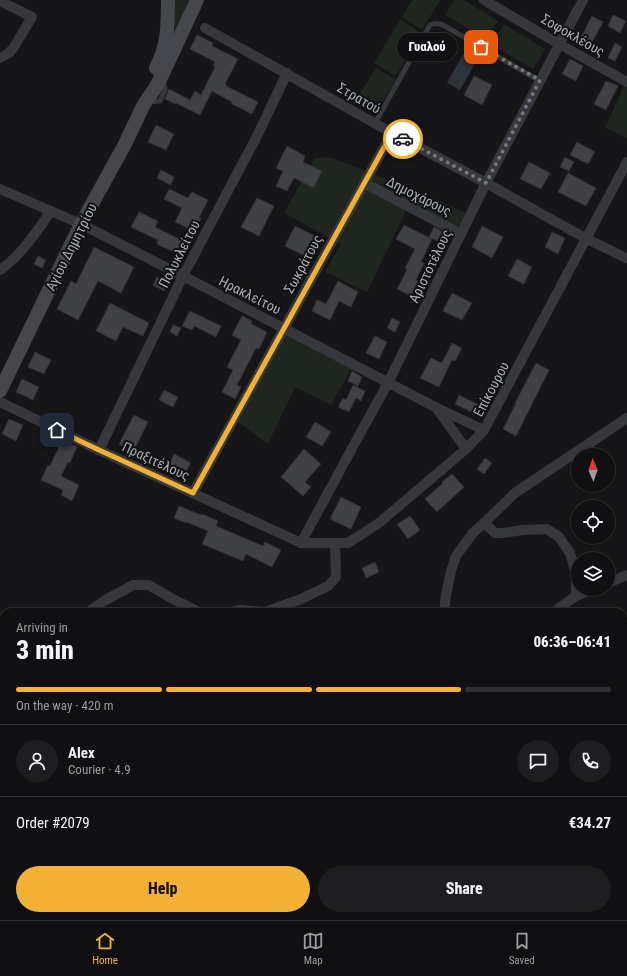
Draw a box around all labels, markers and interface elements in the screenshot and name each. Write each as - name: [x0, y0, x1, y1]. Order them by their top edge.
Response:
- street label: Σοφοκλέους: [538, 10, 607, 60]
- pin: [464, 30, 498, 64]
- callout: Γυαλού: [397, 33, 457, 61]
- icon: bag: [470, 36, 492, 58]
- text: Γυαλού: [408, 39, 446, 54]
- street label: Στρατού: [334, 79, 384, 117]
- courier: [383, 119, 423, 159]
- icon: car: [392, 128, 414, 150]
- street label: Δημοχάρους: [384, 173, 454, 219]
- street label: Αγίου Δημητρίου: [42, 200, 100, 293]
- street label: Πολυκλείτου: [155, 217, 203, 290]
- street label: Αριστοτέλους: [405, 227, 455, 305]
- street label: Σωκράτους: [280, 232, 326, 296]
- street label: Ηρακλείτου: [216, 273, 284, 317]
- street label: Επίκουρου: [470, 359, 512, 419]
- pin: [40, 413, 74, 447]
- icon: home: [46, 419, 68, 441]
- street label: Πραξιτέλους: [120, 438, 192, 484]
- north arrow: [571, 448, 615, 492]
- map controls: [571, 448, 615, 596]
- button: locate: [571, 500, 615, 544]
- button: layers: [571, 552, 615, 596]
- text: Arriving in: [16, 620, 68, 635]
- text: 06:36–06:41: [533, 633, 611, 651]
- text: 3 min: [16, 635, 74, 665]
- text: On the way · 420 m: [16, 698, 113, 713]
- button: person: [16, 740, 58, 782]
- button: chat: [517, 740, 559, 782]
- button: phone: [569, 740, 611, 782]
- text: Alex: [68, 744, 95, 762]
- text: Courier · 4.9: [68, 762, 131, 777]
- text: Order #2079: [16, 814, 90, 832]
- text: €34.27: [569, 814, 611, 832]
- button: Help: [16, 866, 310, 912]
- button: Share: [318, 866, 611, 912]
- tab: Home: [92, 930, 118, 967]
- tab: Map: [302, 930, 324, 967]
- tab: Saved: [509, 930, 535, 967]

